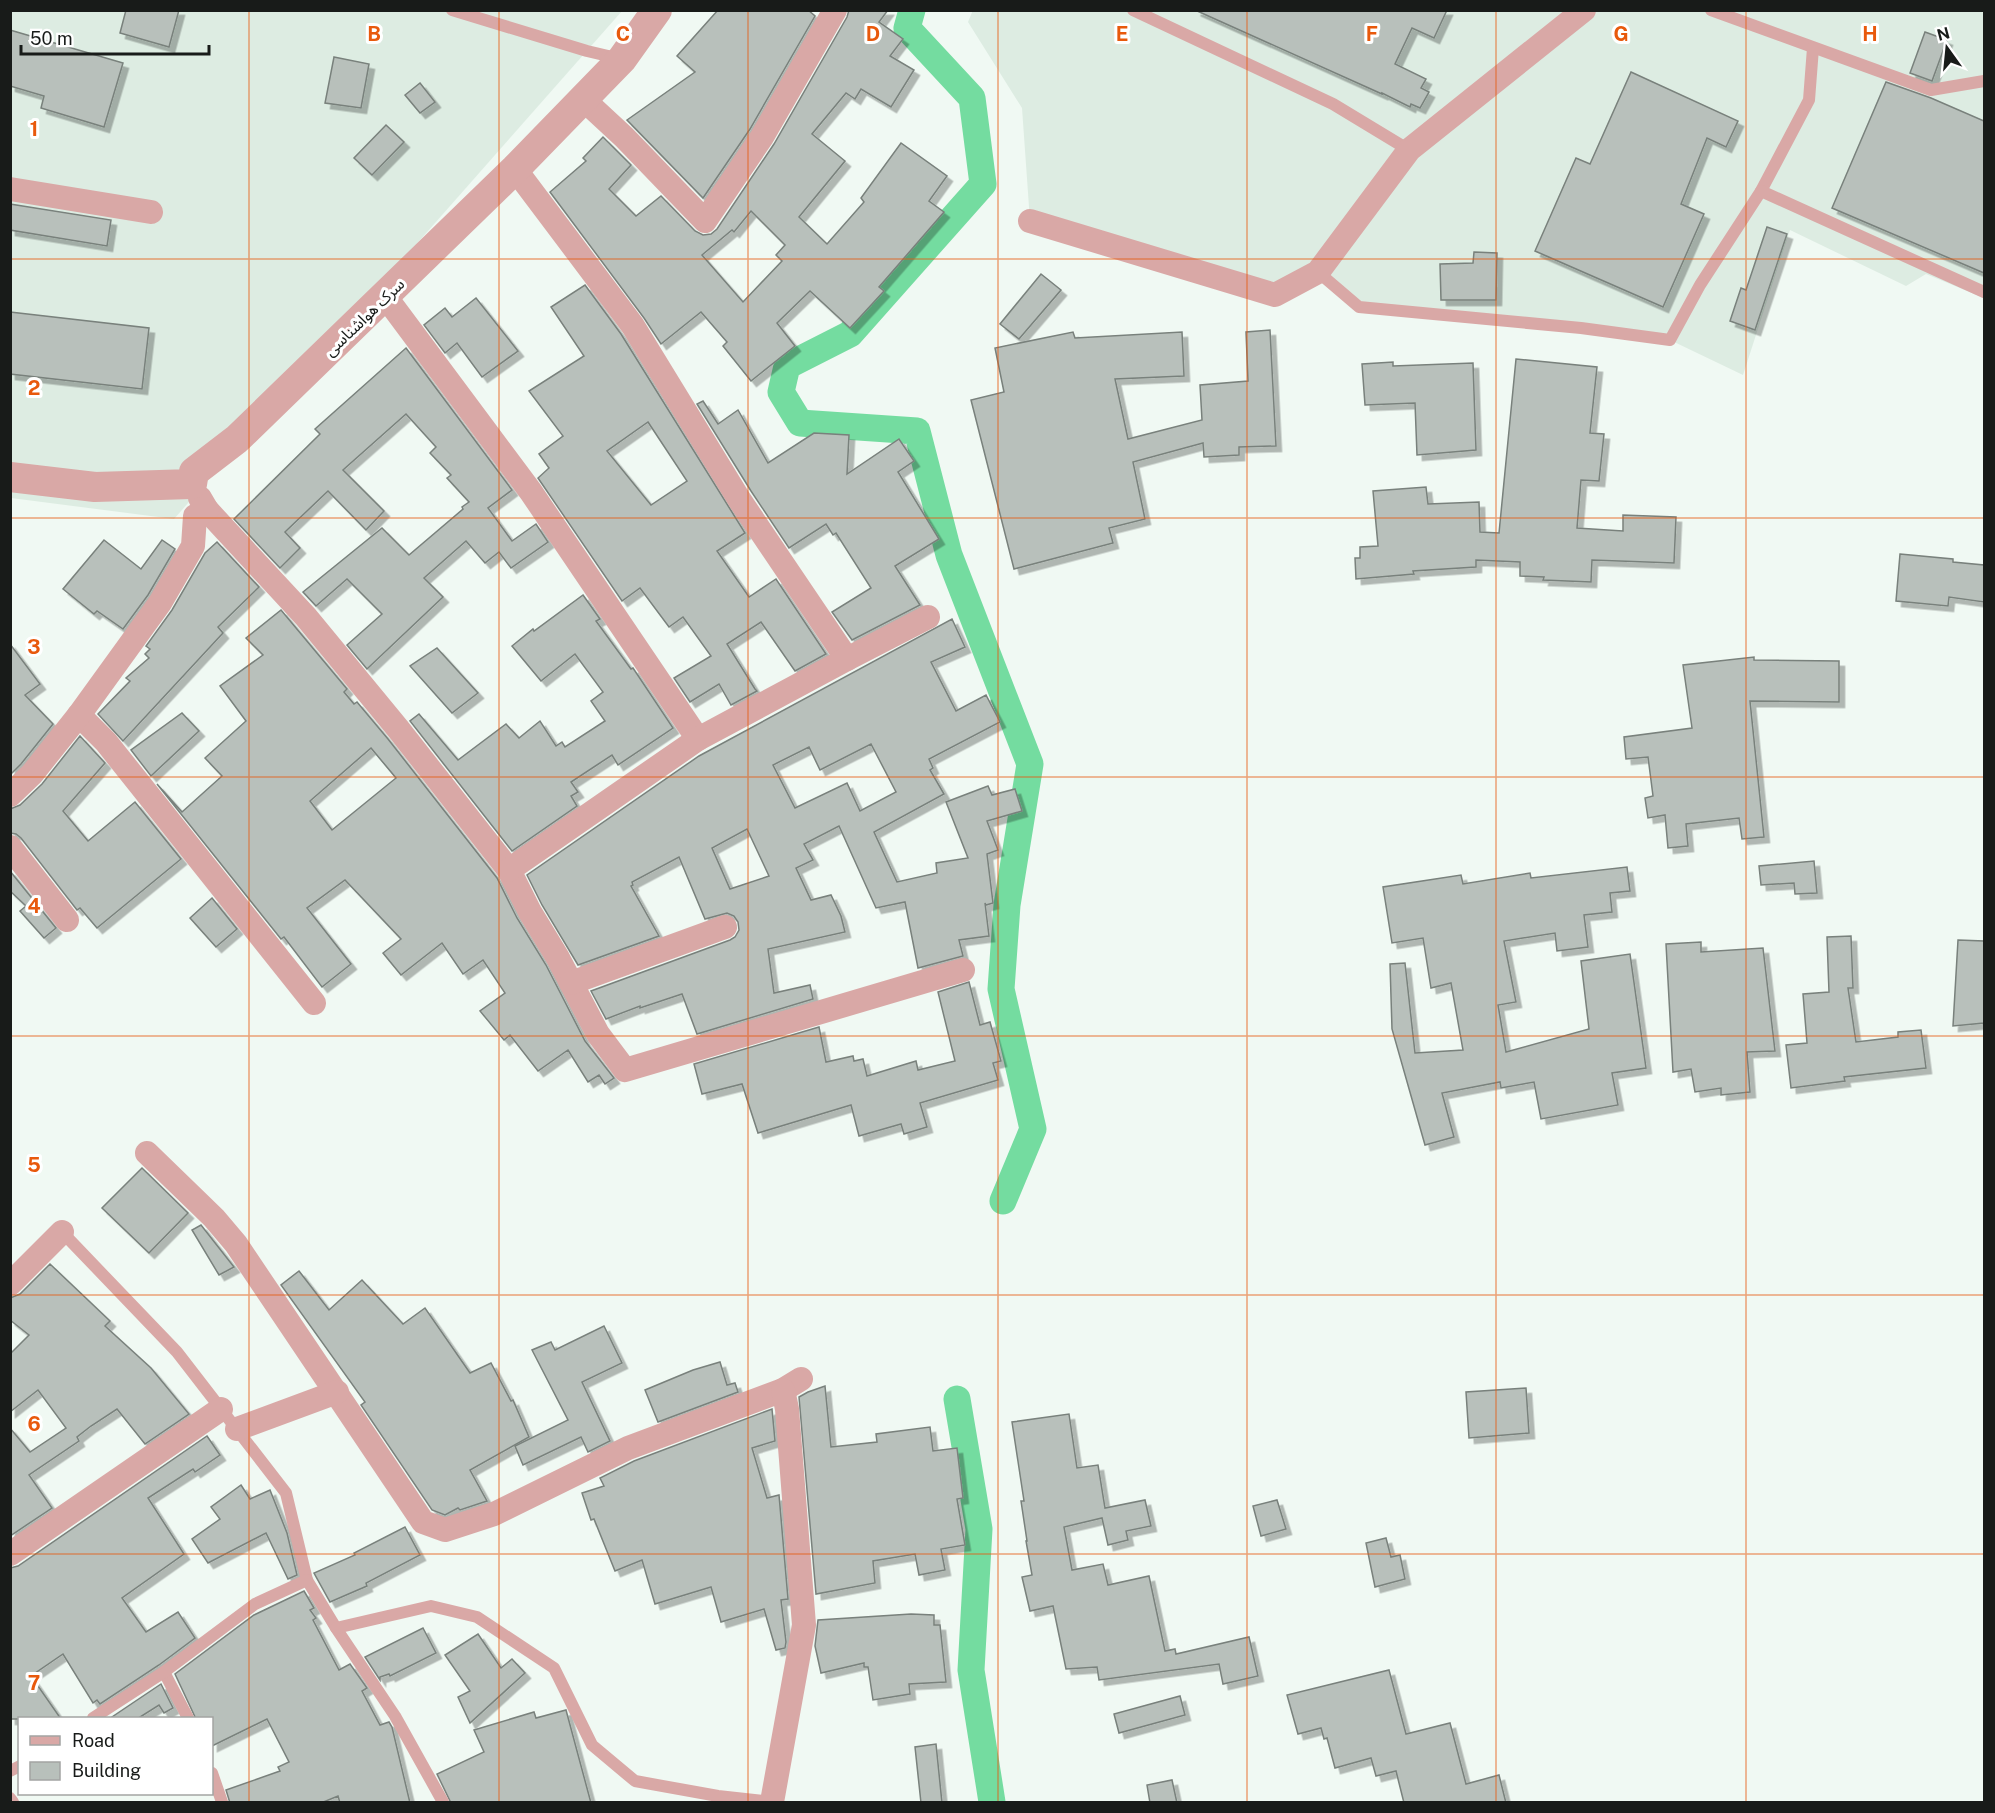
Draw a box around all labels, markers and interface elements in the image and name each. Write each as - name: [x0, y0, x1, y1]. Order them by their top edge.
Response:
- scale bar: [21, 18, 208, 56]
- north arrow: [1917, 18, 1977, 78]
- text: B: [367, 22, 381, 46]
- text: C: [616, 22, 630, 46]
- text: D: [866, 22, 880, 46]
- text: E: [1116, 22, 1128, 46]
- text: F: [1366, 22, 1378, 46]
- text: G: [1613, 22, 1629, 46]
- text: H: [1862, 22, 1878, 46]
- text: N: [1935, 23, 1952, 45]
- text: 50 m: [30, 28, 73, 49]
- text: 1: [30, 117, 38, 141]
- street label: سرک هواشناسی: [320, 275, 408, 360]
- text: 2: [28, 376, 40, 400]
- text: 3: [27, 635, 41, 659]
- text: 4: [27, 894, 41, 918]
- text: 5: [27, 1153, 41, 1177]
- text: 6: [27, 1412, 41, 1436]
- text: 7: [28, 1671, 40, 1695]
- legend: [18, 1717, 213, 1795]
- text: Road: [72, 1730, 115, 1751]
- text: Building: [72, 1760, 141, 1781]

